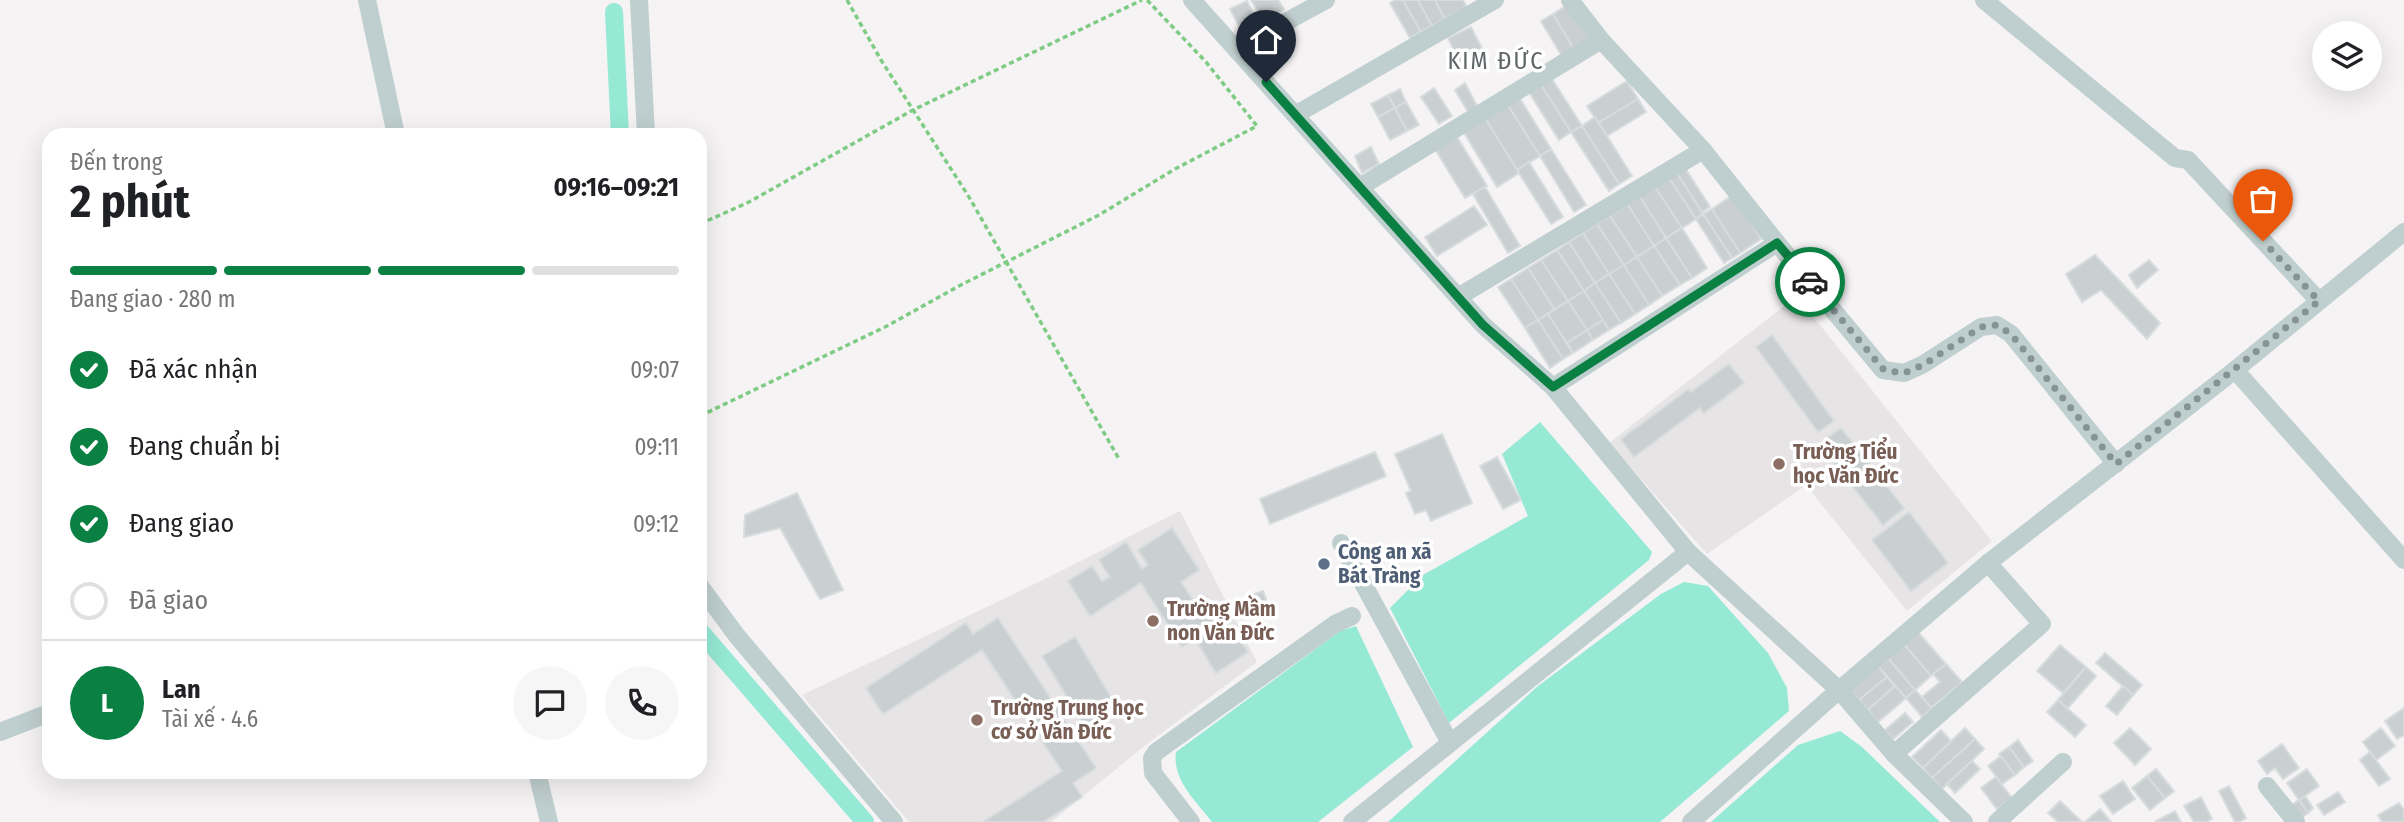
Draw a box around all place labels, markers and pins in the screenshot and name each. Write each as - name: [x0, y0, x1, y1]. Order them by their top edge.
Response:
- pin: [1236, 10, 1296, 82]
- pin: [2233, 169, 2293, 241]
- place label: Trường Tiểu học Văn Đức: [1793, 437, 1900, 489]
- marker: Trường Tiểu học Văn Đức: [1771, 456, 1787, 472]
- place label: Công an xã Bát Tràng: [1338, 539, 1431, 589]
- marker: Công an xã Bát Tràng: [1316, 556, 1332, 572]
- place label: Trường Mầm non Văn Đức: [1167, 594, 1276, 646]
- marker: Trường Mầm non Văn Đức: [1145, 613, 1161, 629]
- place label: Trường Trung học cơ sở Văn Đức: [991, 695, 1144, 745]
- marker: Trường Trung học cơ sở Văn Đức: [969, 712, 985, 728]

